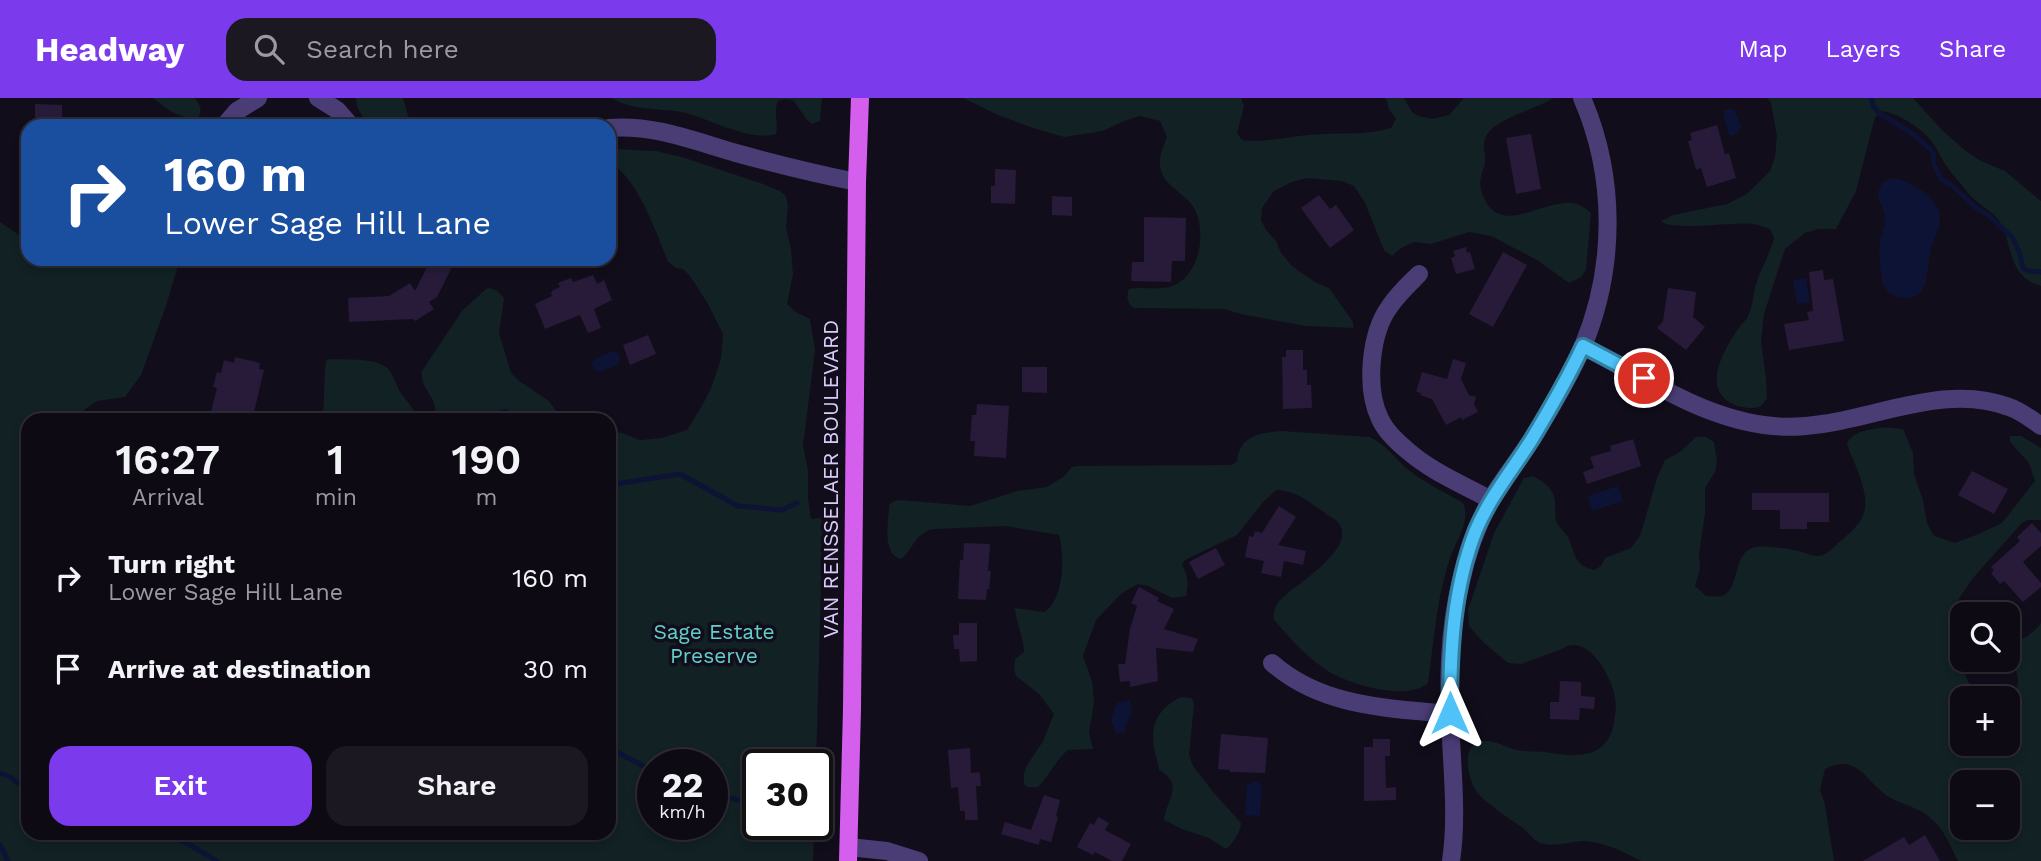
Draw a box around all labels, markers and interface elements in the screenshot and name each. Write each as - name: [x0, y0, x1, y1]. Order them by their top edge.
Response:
- search box: [226, 18, 716, 81]
- text: Headway: [35, 30, 184, 69]
- icon: search: [250, 30, 288, 68]
- text: Search here: [306, 34, 459, 64]
- text: Map: [1739, 35, 1787, 63]
- text: Layers: [1825, 35, 1901, 63]
- text: Share: [1939, 35, 2006, 63]
- text: 160 m: [164, 145, 307, 203]
- icon: right: [49, 147, 140, 238]
- text: Lower Sage Hill Lane: [164, 204, 491, 242]
- street label: VAN RENSSELAER BOULEVARD: [818, 320, 843, 638]
- pin: [1614, 348, 1674, 408]
- icon: arrive: [1625, 359, 1663, 397]
- text: 16:27: [115, 435, 220, 484]
- text: 1: [327, 435, 345, 484]
- text: 190: [451, 435, 522, 484]
- text: Arrival: [132, 484, 204, 511]
- text: min: [315, 484, 357, 511]
- text: m: [476, 484, 497, 511]
- text: Turn right: [108, 549, 235, 579]
- icon: right: [49, 559, 87, 597]
- text: 160 m: [512, 563, 588, 593]
- text: Lower Sage Hill Lane: [108, 579, 343, 606]
- map controls: [1950, 602, 2020, 840]
- button: search: [1950, 602, 2020, 672]
- park label: Sage Estate Preserve: [653, 619, 775, 668]
- icon: arrive: [49, 650, 87, 688]
- text: Arrive at destination: [108, 654, 371, 684]
- text: 30 m: [523, 654, 588, 684]
- position arrow: [1413, 676, 1487, 750]
- button: +: [1950, 686, 2020, 756]
- button: Exit: [49, 746, 312, 826]
- button: Share: [326, 746, 588, 826]
- speed limit sign: 30: [742, 749, 833, 840]
- text: 22: [662, 764, 703, 806]
- button: −: [1950, 770, 2020, 840]
- text: km/h: [659, 801, 706, 822]

